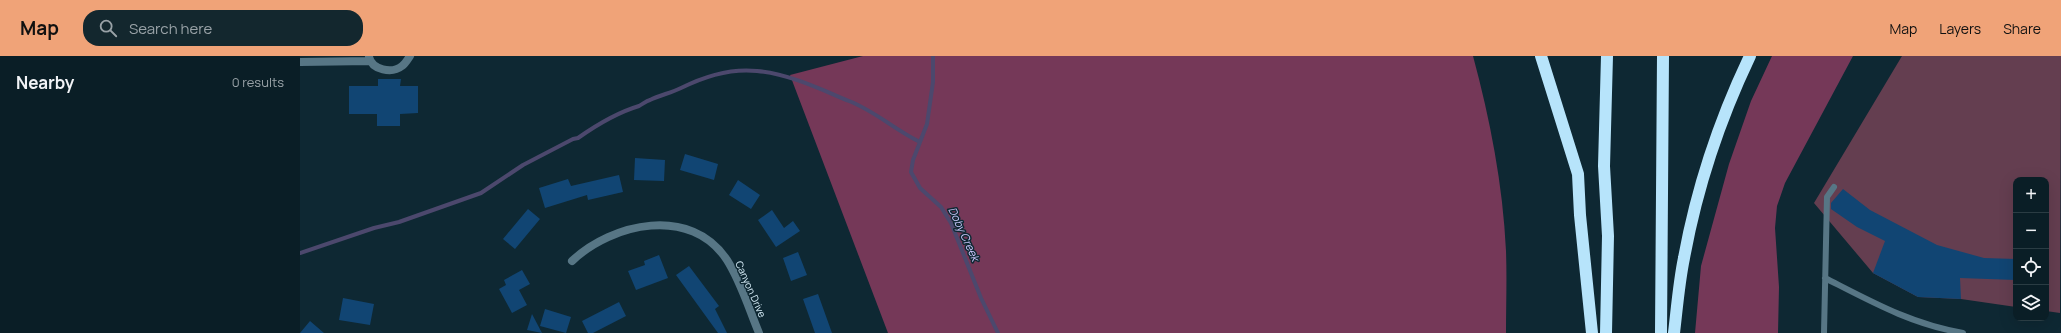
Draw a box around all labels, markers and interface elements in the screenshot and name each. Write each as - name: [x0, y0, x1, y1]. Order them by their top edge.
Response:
- search box: [83, 10, 363, 46]
- text: Map: [20, 15, 59, 41]
- icon: search: [97, 17, 119, 39]
- text: Search here: [129, 18, 212, 39]
- text: Map: [1889, 19, 1917, 38]
- text: Layers: [1939, 19, 1981, 38]
- text: Share: [2003, 19, 2041, 38]
- text: Nearby: [16, 71, 74, 94]
- text: 0 results: [232, 73, 284, 91]
- map controls: [2013, 177, 2049, 321]
- button: +: [2013, 177, 2049, 213]
- water label: Doby Creek: [945, 204, 984, 265]
- button: −: [2013, 213, 2049, 249]
- button: locate: [2013, 249, 2049, 285]
- street label: Canyon Drive: [732, 258, 770, 320]
- button: layers: [2013, 285, 2049, 321]

